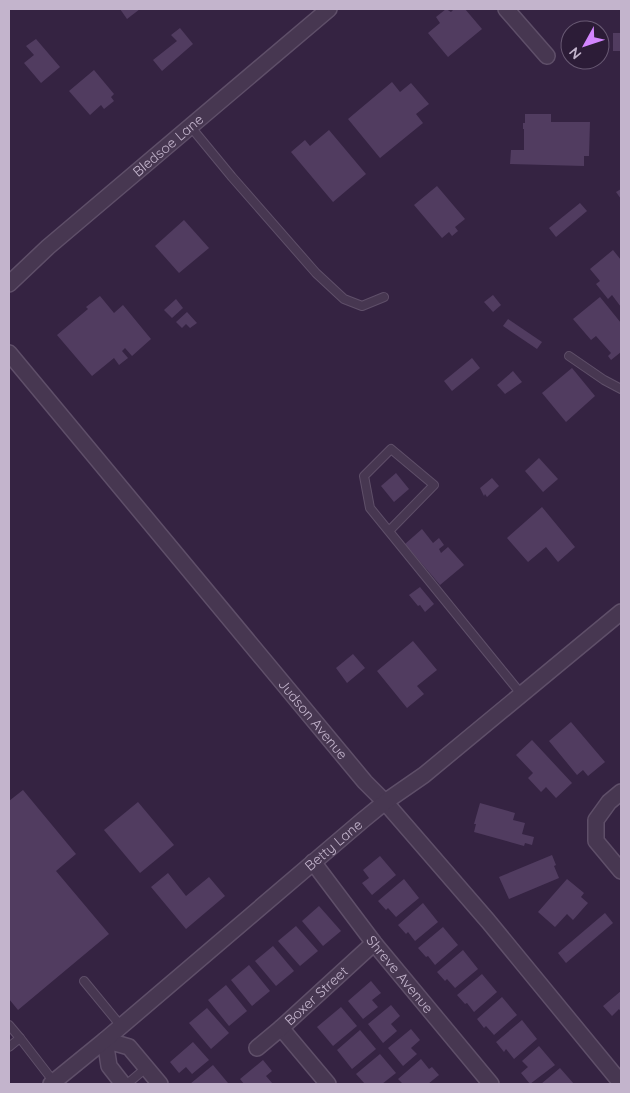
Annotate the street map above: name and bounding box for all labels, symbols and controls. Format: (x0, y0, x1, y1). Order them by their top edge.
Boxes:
north arrow (560, 20, 610, 70)
text: N (565, 44, 585, 63)
street label: Bledsoe Lane (129, 110, 207, 180)
street label: Judson Avenue (274, 675, 352, 763)
street label: Betty Lane (301, 815, 366, 875)
street label: Shreve Avenue (362, 932, 437, 1017)
street label: Boxer Street (281, 962, 352, 1029)

